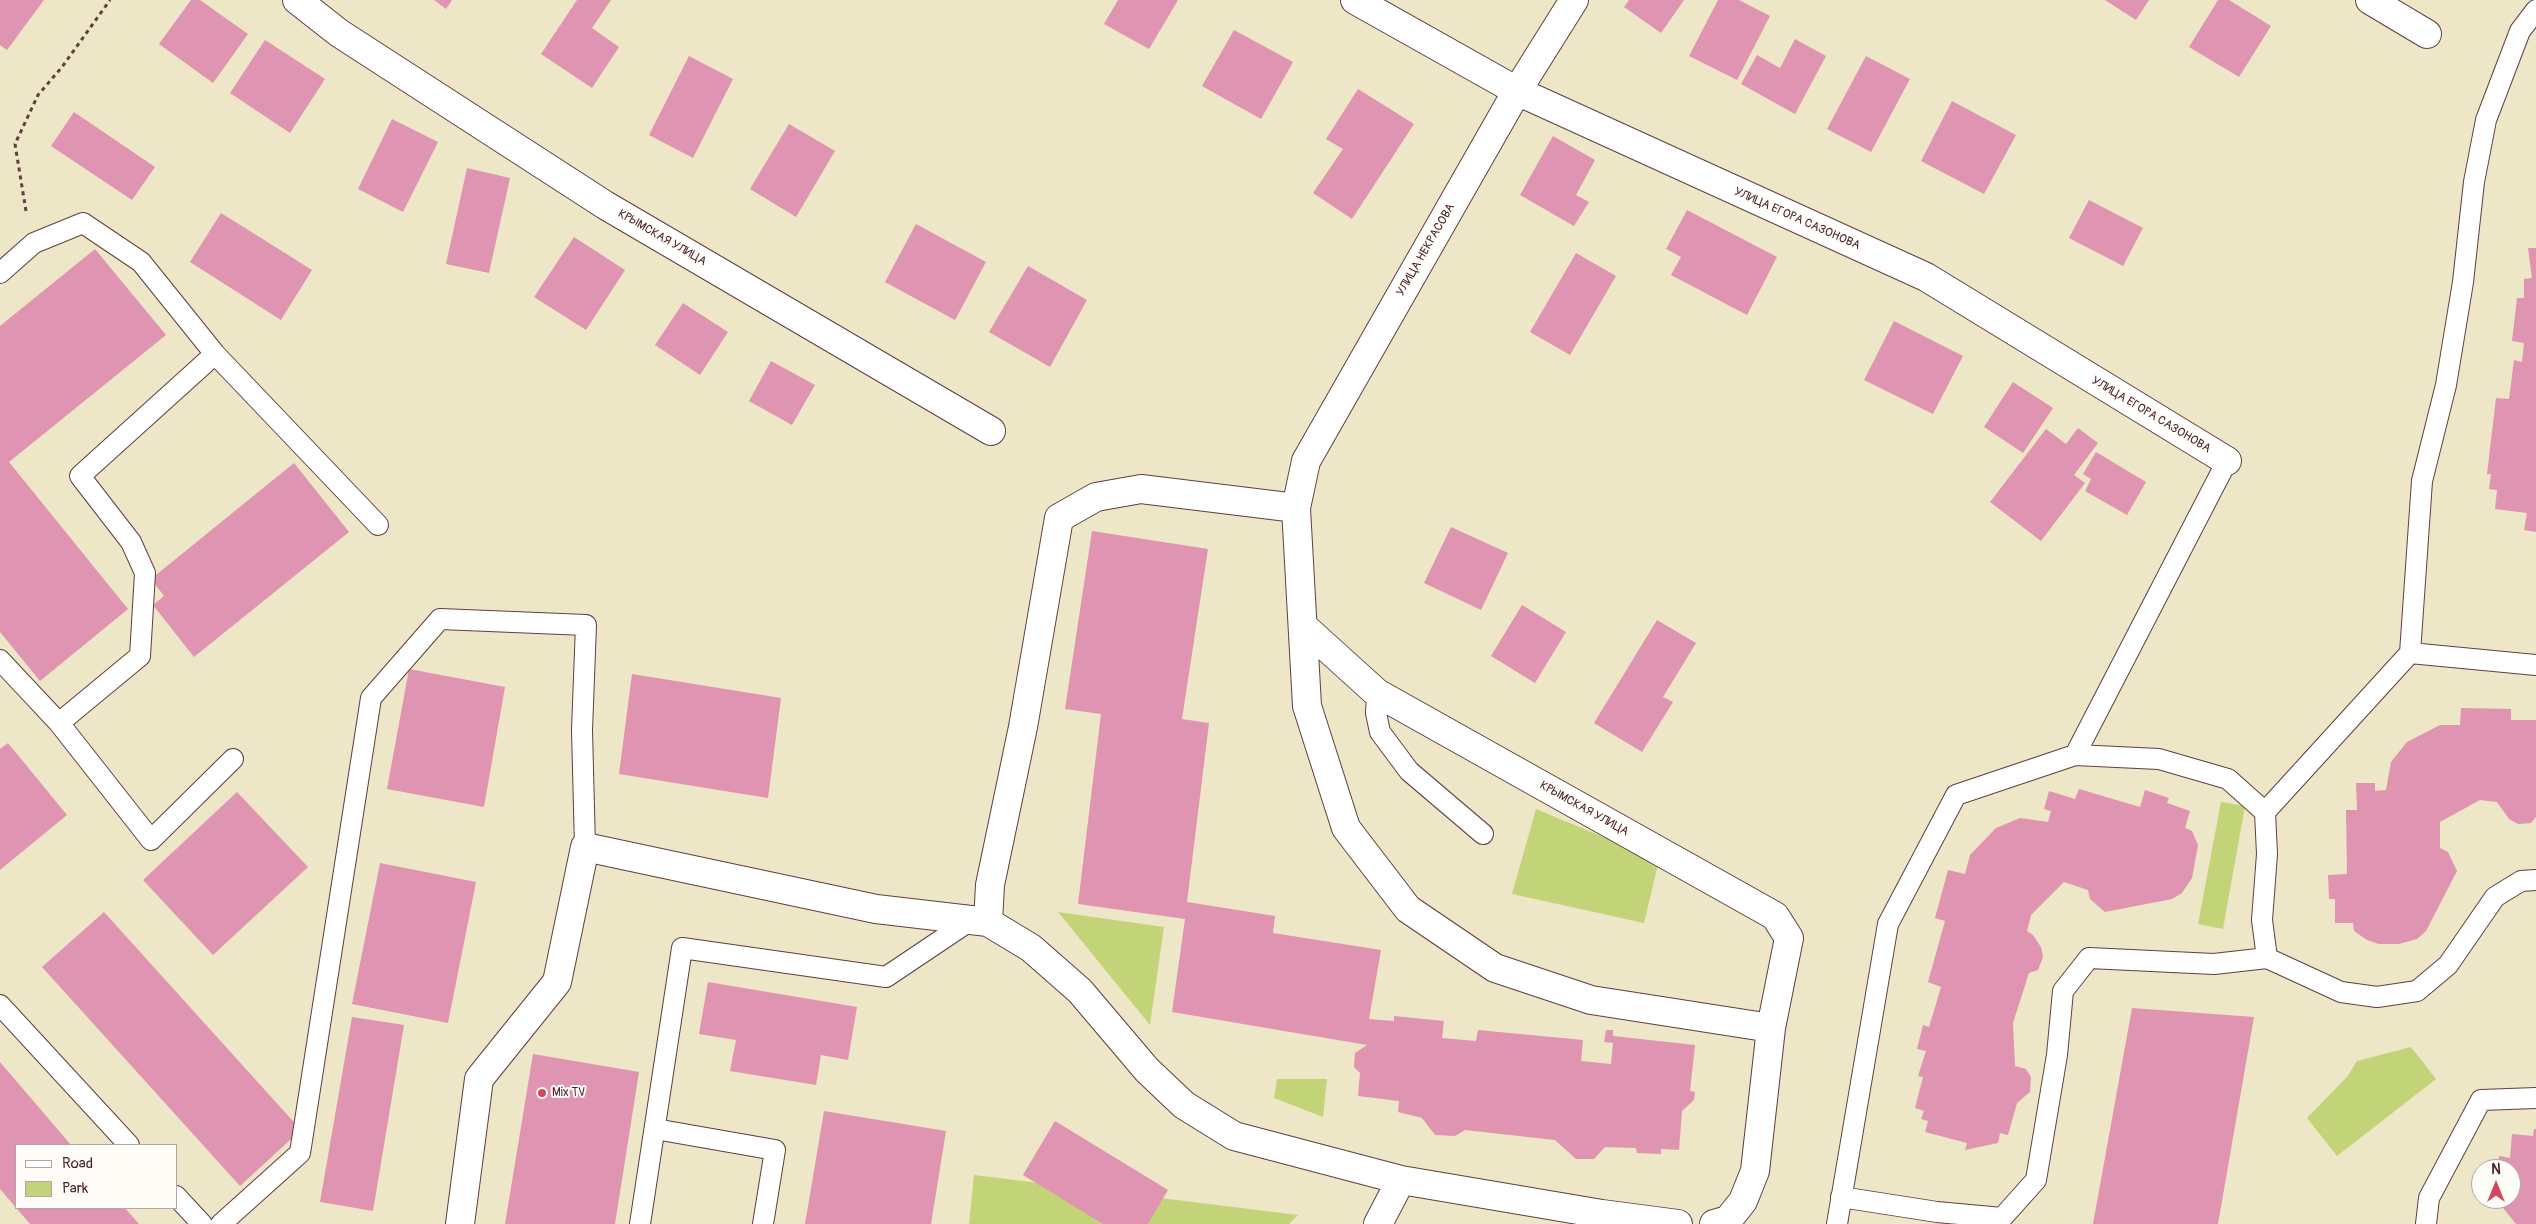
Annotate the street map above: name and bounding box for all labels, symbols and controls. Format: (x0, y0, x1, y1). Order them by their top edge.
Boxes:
street label: УЛИЦА ЕГОРА САЗОНОВА (1732, 185, 1862, 253)
street label: УЛИЦА НЕКРАСОВА (1394, 201, 1458, 299)
street label: КРЫМСКАЯ УЛИЦА (615, 207, 709, 269)
street label: УЛИЦА ЕГОРА САЗОНОВА (2089, 374, 2213, 456)
street label: КРЫМСКАЯ УЛИЦА (1537, 779, 1631, 839)
place label: Mix TV (552, 1086, 585, 1100)
marker: Mix TV (536, 1087, 548, 1099)
legend (15, 1144, 178, 1209)
text: Road (62, 1154, 93, 1173)
north arrow (2471, 1159, 2521, 1209)
text: N (2491, 1161, 2501, 1178)
text: Park (62, 1179, 88, 1198)

